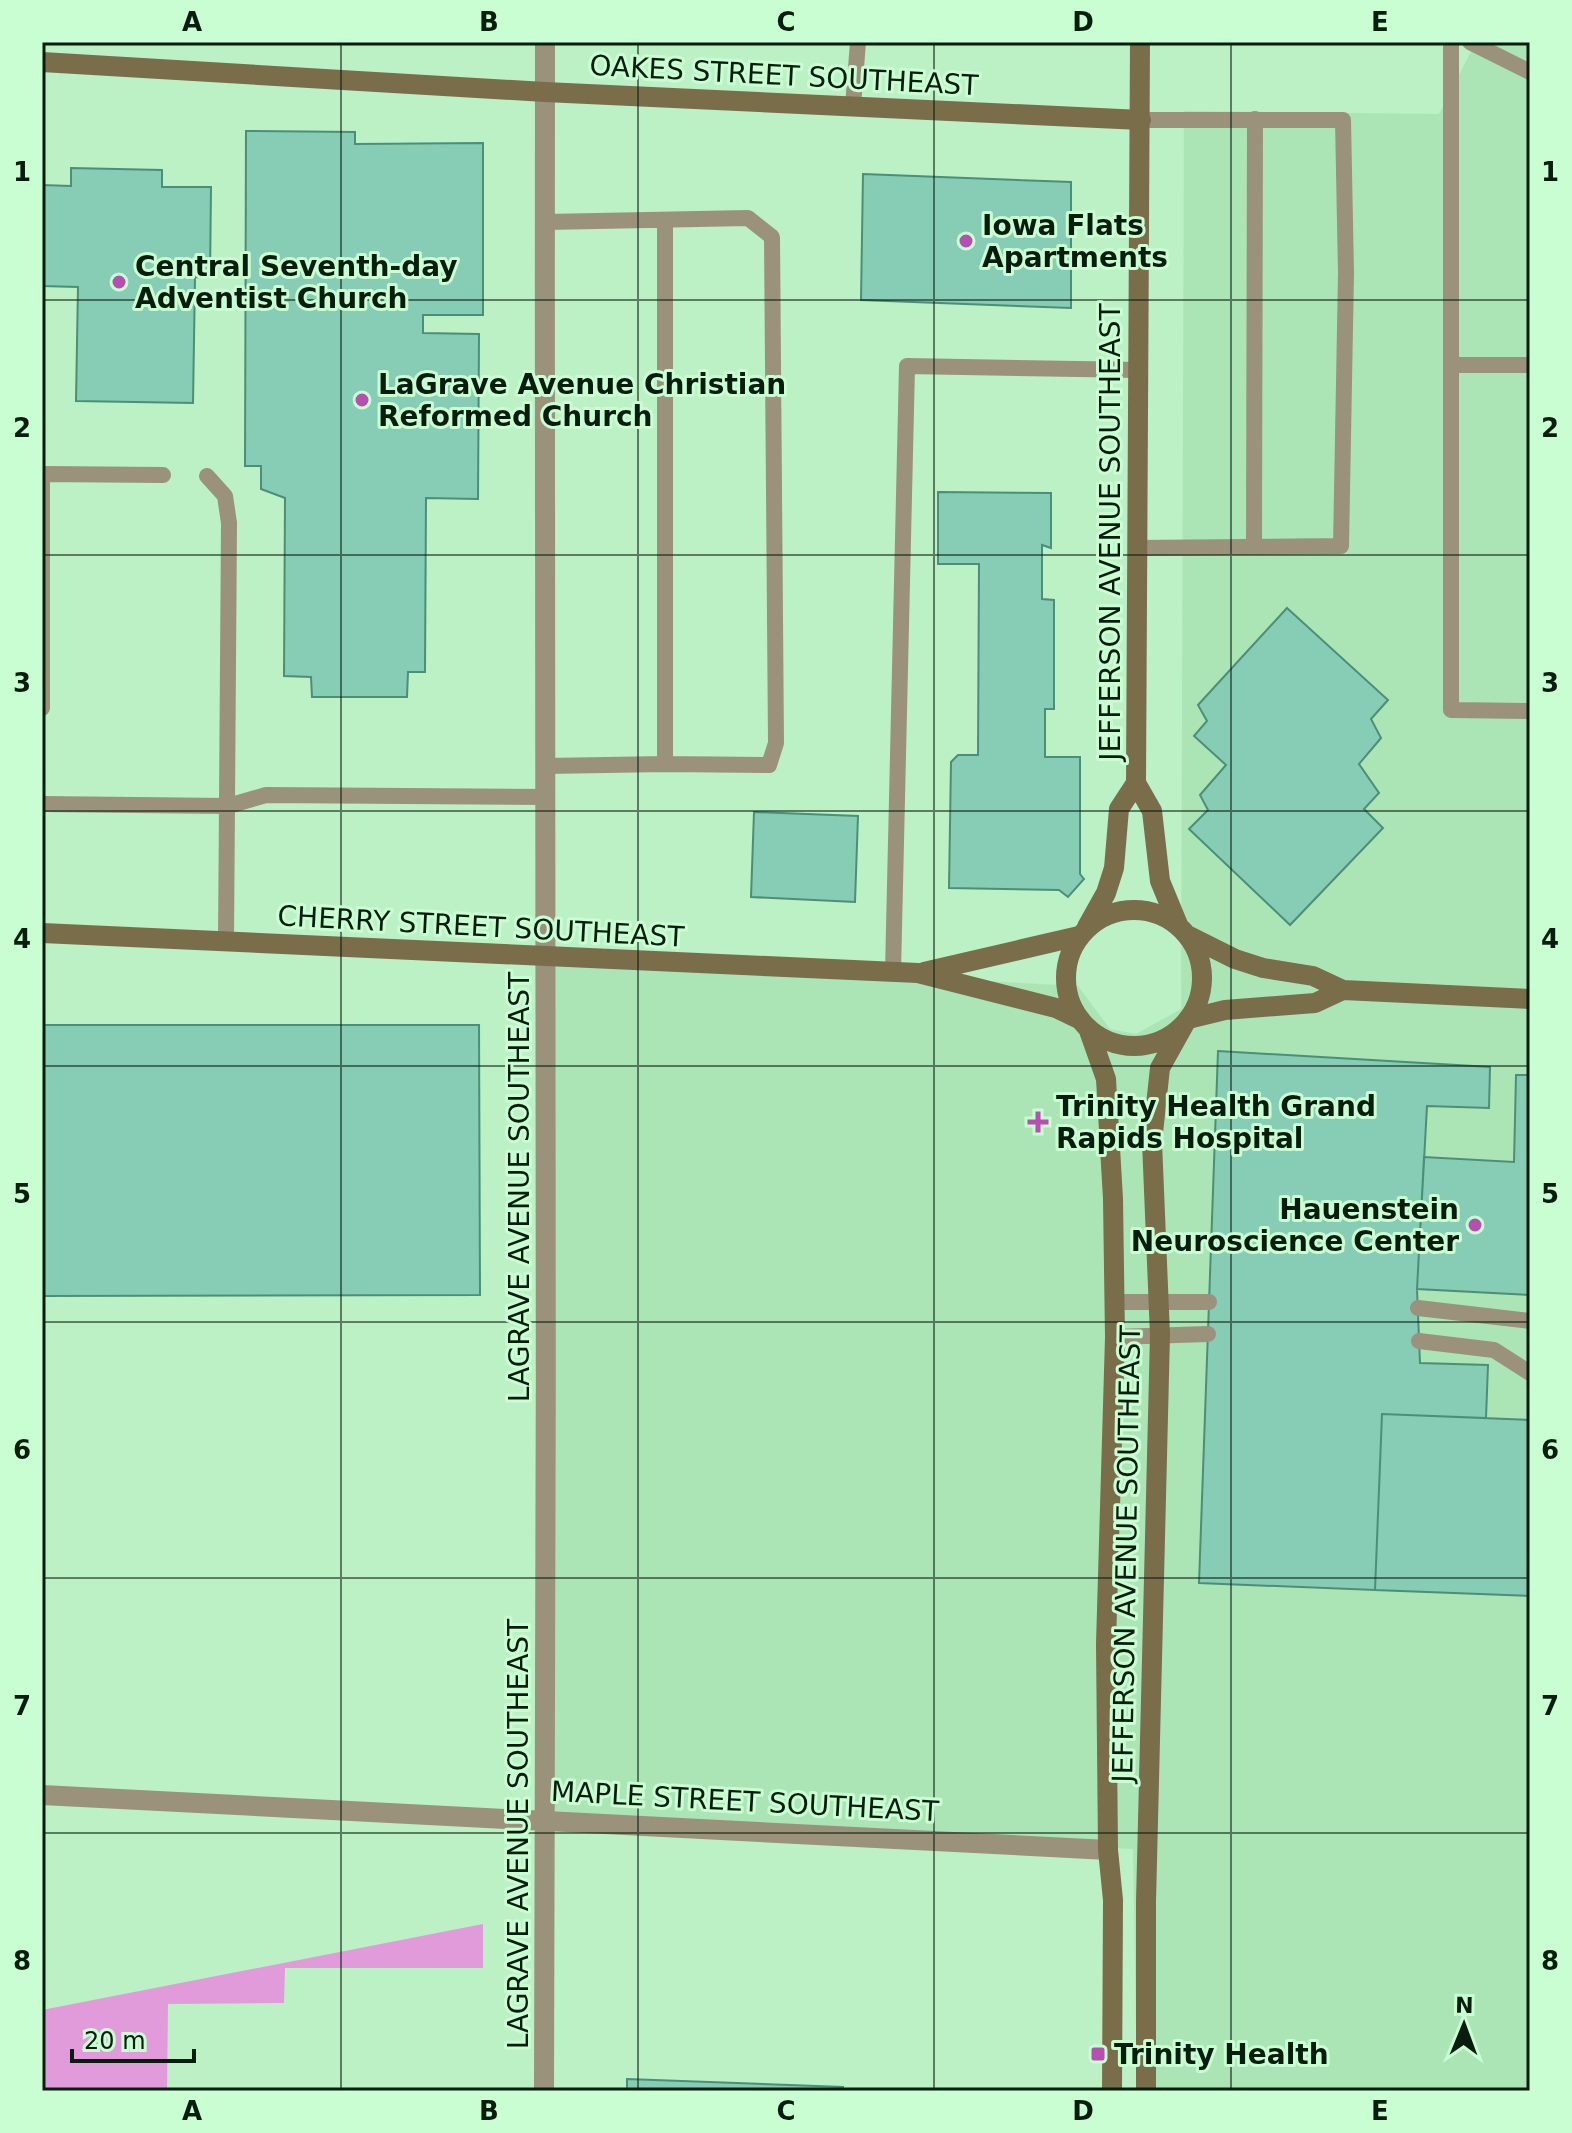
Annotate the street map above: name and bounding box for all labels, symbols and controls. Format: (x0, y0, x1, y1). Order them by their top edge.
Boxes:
text: A (182, 7, 202, 37)
text: B (479, 7, 499, 37)
text: C (776, 7, 796, 37)
text: D (1072, 7, 1094, 37)
text: E (1371, 7, 1389, 37)
street label: OAKES STREET SOUTHEAST (589, 49, 980, 102)
text: 1 (13, 157, 31, 187)
text: 1 (1541, 157, 1559, 187)
place label: Iowa Flats Apartments (982, 209, 1168, 274)
marker: Iowa Flats Apartments (957, 232, 975, 250)
place label: Central Seventh-day Adventist Church (135, 250, 458, 315)
marker: Central Seventh-day Adventist Church (110, 273, 128, 291)
street label: JEFFERSON AVENUE SOUTHEAST (1094, 302, 1127, 763)
place label: LaGrave Avenue Christian Reformed Church (378, 368, 786, 433)
marker: LaGrave Avenue Christian Reformed Church (353, 391, 371, 409)
text: 2 (13, 413, 31, 443)
text: 2 (1541, 413, 1559, 443)
text: 3 (13, 668, 31, 698)
text: 3 (1541, 668, 1559, 698)
street label: CHERRY STREET SOUTHEAST (277, 899, 686, 954)
text: 4 (13, 924, 31, 954)
text: 4 (1541, 924, 1559, 954)
street label: LAGRAVE AVENUE SOUTHEAST (503, 971, 536, 1402)
place label: Trinity Health Grand Rapids Hospital (1056, 1090, 1376, 1155)
marker: Trinity Health Grand Rapids Hospital (1027, 1111, 1049, 1133)
text: 5 (13, 1179, 31, 1209)
text: 5 (1541, 1179, 1559, 1209)
place label: Hauenstein Neuroscience Center (1131, 1193, 1459, 1258)
marker: Hauenstein Neuroscience Center (1466, 1216, 1484, 1234)
street label: JEFFERSON AVENUE SOUTHEAST (1106, 1324, 1147, 1785)
text: 6 (13, 1435, 31, 1465)
text: 6 (1541, 1435, 1559, 1465)
street label: LAGRAVE AVENUE SOUTHEAST (502, 1618, 535, 2049)
text: 7 (13, 1691, 31, 1721)
text: 7 (1541, 1691, 1559, 1721)
street label: MAPLE STREET SOUTHEAST (550, 1775, 941, 1828)
text: 8 (13, 1946, 31, 1976)
text: 8 (1541, 1946, 1559, 1976)
north arrow (1424, 1985, 1504, 2065)
text: N (1455, 1993, 1474, 2018)
scale bar (72, 2013, 194, 2063)
text: 20 m (84, 2027, 146, 2055)
place label: Trinity Health (1114, 2038, 1329, 2071)
marker: Trinity Health (1089, 2045, 1107, 2063)
text: A (182, 2096, 202, 2126)
text: B (479, 2096, 499, 2126)
text: C (776, 2096, 796, 2126)
text: D (1072, 2096, 1094, 2126)
text: E (1371, 2096, 1389, 2126)

